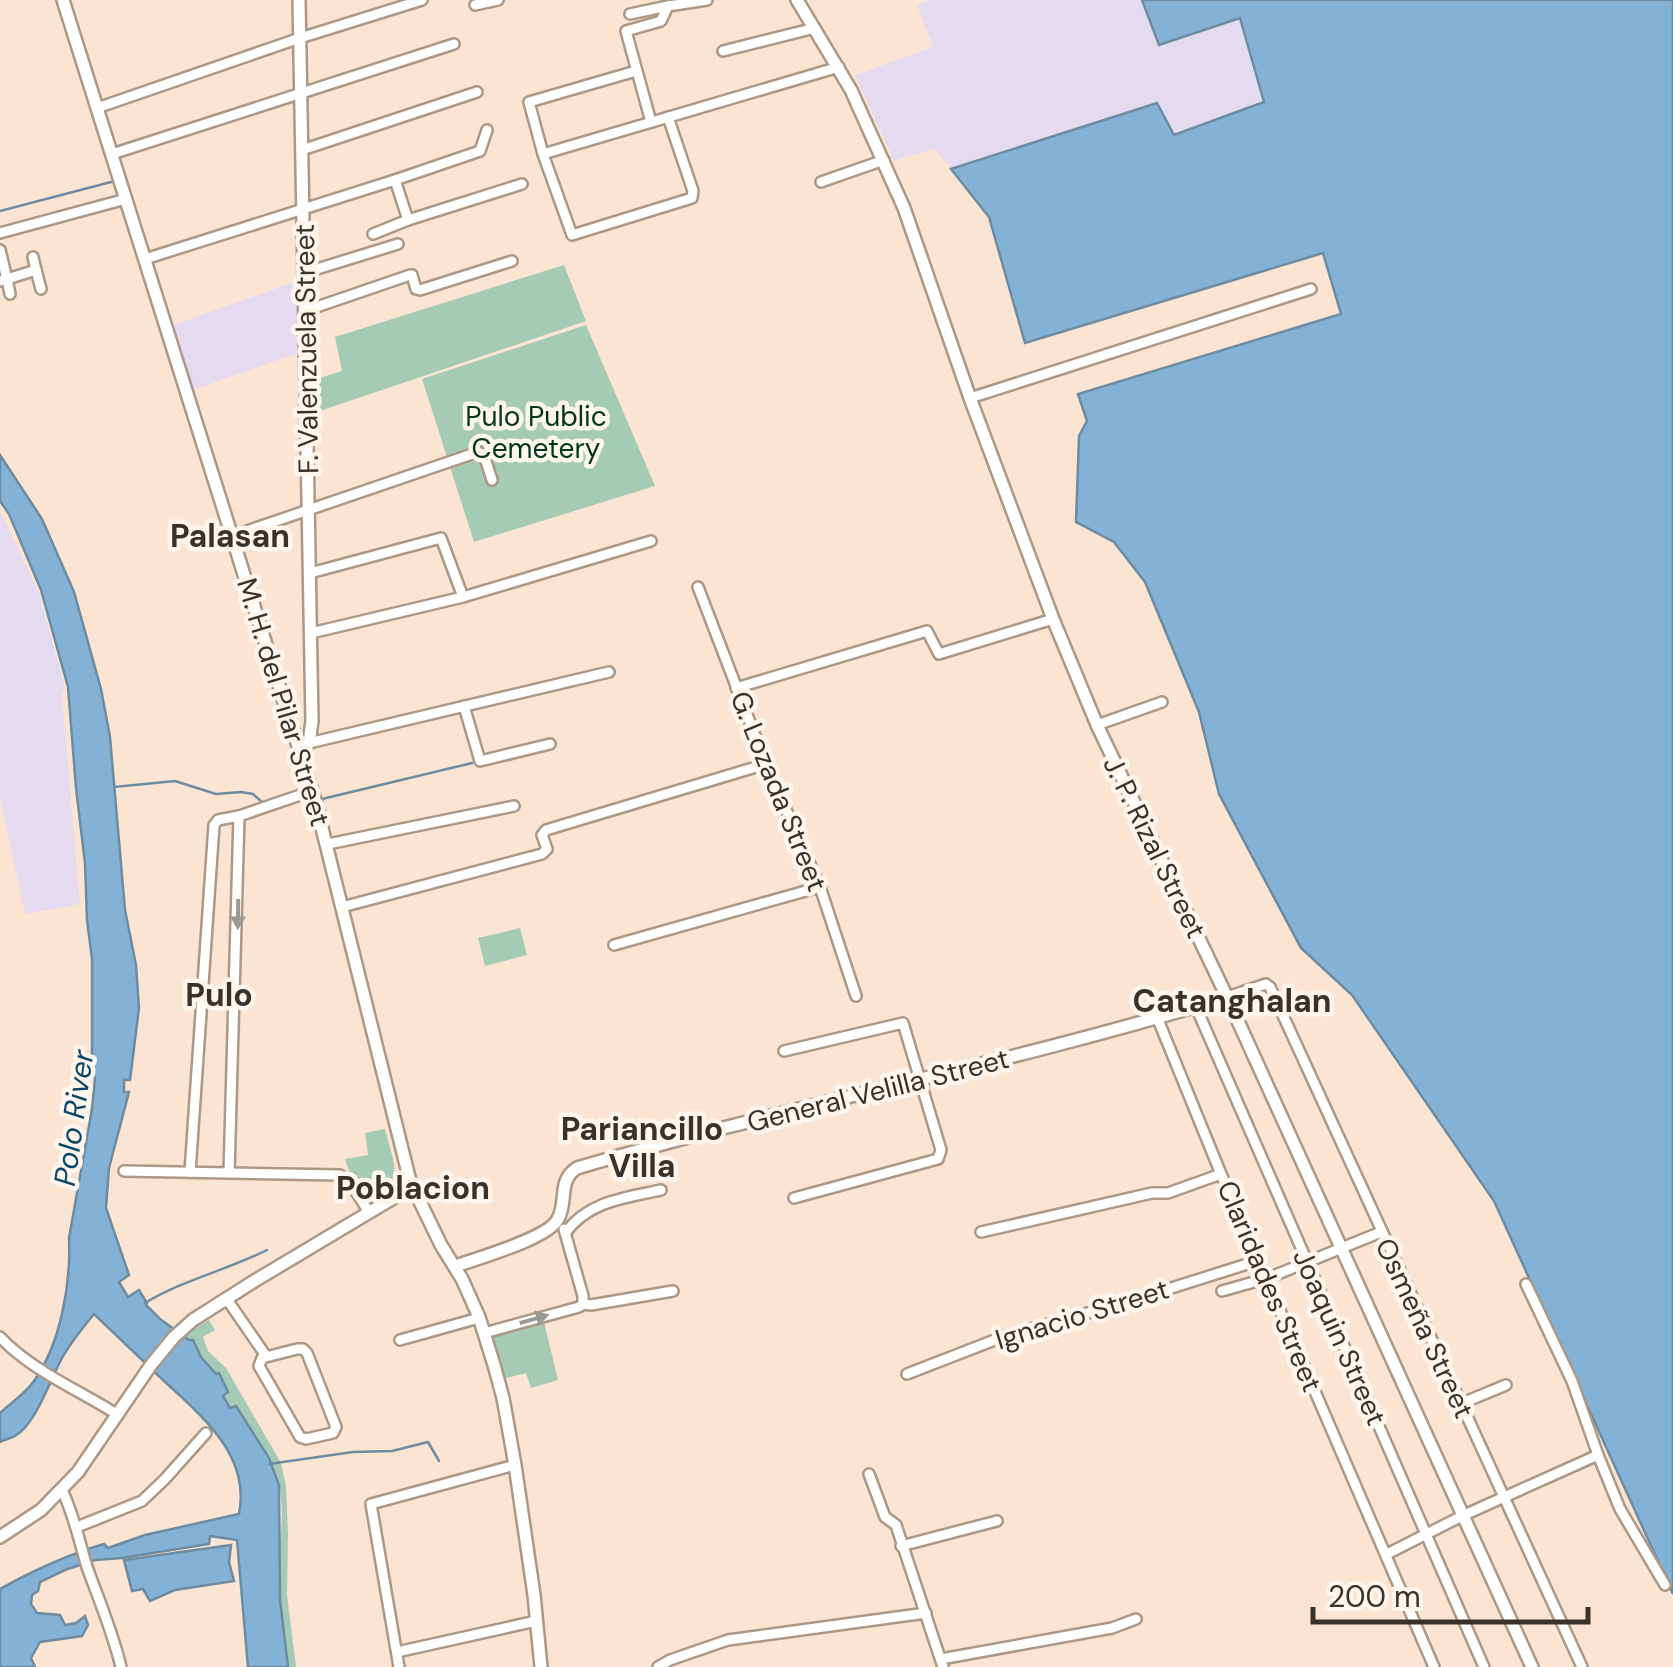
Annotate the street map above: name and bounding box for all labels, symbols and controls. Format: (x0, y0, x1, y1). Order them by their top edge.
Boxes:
street label: F. Valenzuela Street (286, 224, 327, 474)
park label: Pulo Public Cemetery (465, 398, 607, 467)
district label: Palasan (170, 515, 290, 557)
street label: M. H. del Pilar Street (228, 574, 339, 831)
street label: G. Lozada Street (722, 686, 836, 897)
street label: J. P. Rizal Street (1094, 750, 1215, 944)
one-way arrow (230, 898, 246, 930)
district label: Pulo (185, 974, 253, 1016)
district label: Catanghalan (1132, 980, 1332, 1022)
street label: General Velilla Street (743, 1040, 1013, 1141)
water label: Polo River (45, 1047, 102, 1188)
district label: Pariancillo Villa (561, 1108, 723, 1187)
district label: Poblacion (336, 1167, 490, 1209)
street label: Claridades Street (1208, 1175, 1331, 1397)
street label: Osmeña Street (1367, 1232, 1482, 1424)
street label: Joaquin Street (1284, 1243, 1395, 1431)
street label: Ignacio Street (991, 1271, 1173, 1358)
one-way arrow (519, 1311, 550, 1326)
scale bar (1313, 1562, 1588, 1624)
text: 200 m (1328, 1577, 1421, 1616)

